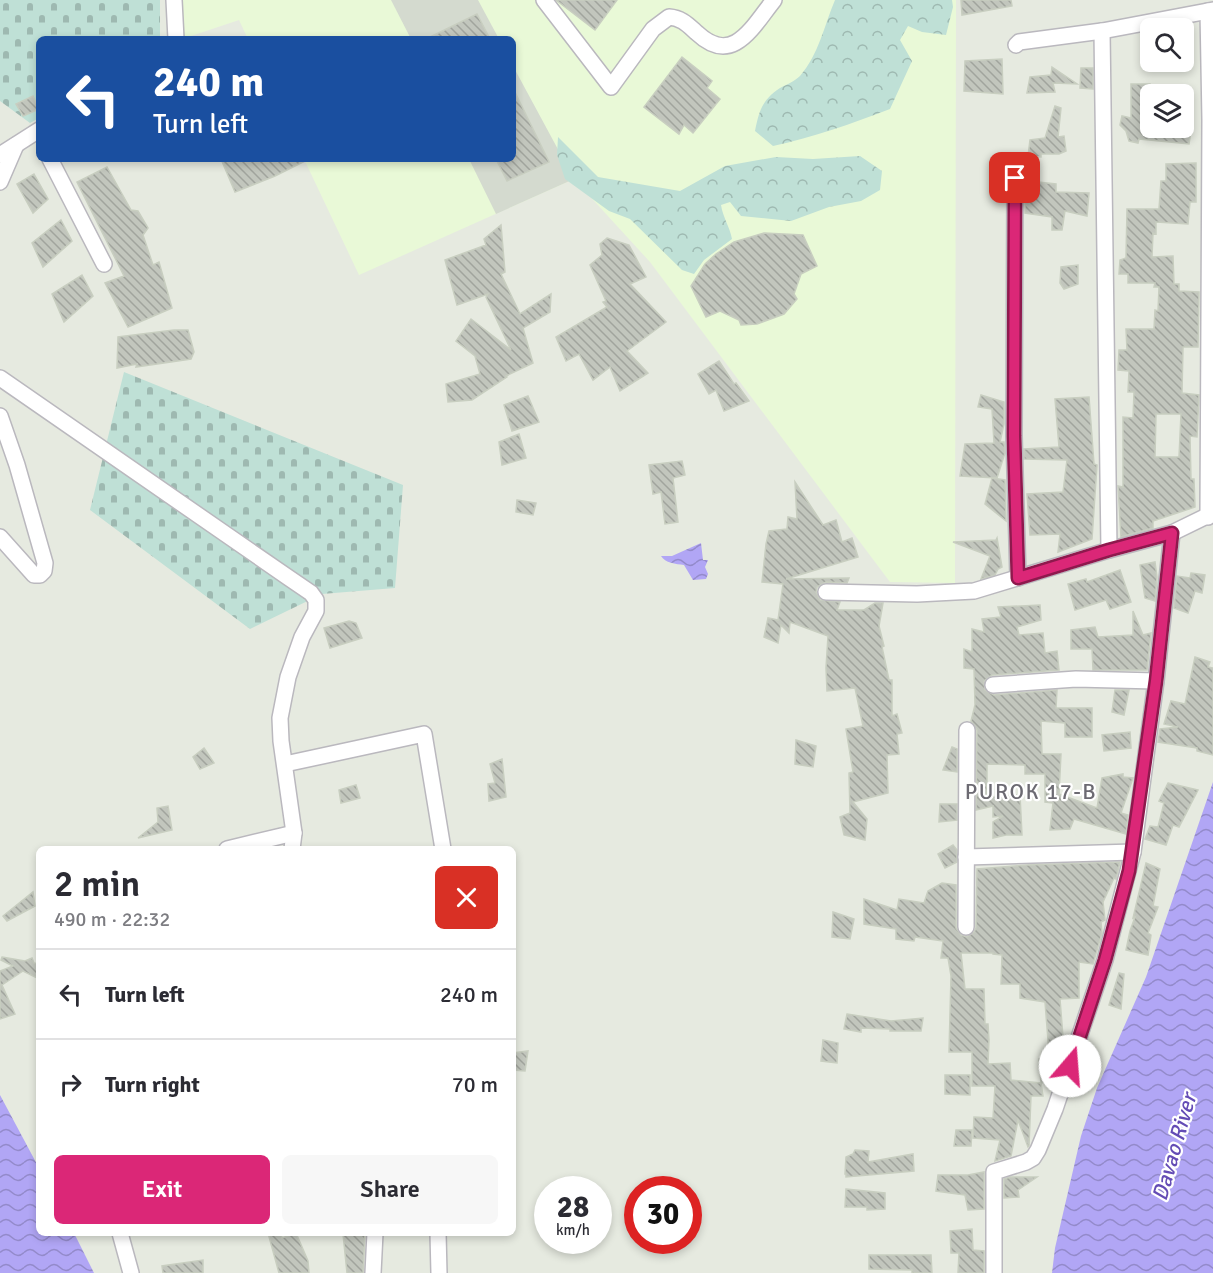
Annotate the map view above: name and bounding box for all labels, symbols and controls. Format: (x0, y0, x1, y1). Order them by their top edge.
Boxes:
map controls (1140, 18, 1194, 138)
button: search (1140, 18, 1194, 72)
text: 240 m (153, 57, 264, 108)
icon: left (54, 60, 132, 138)
button: layers (1140, 84, 1194, 138)
text: Turn left (153, 108, 248, 141)
pin (989, 152, 1040, 203)
icon: arrive (998, 161, 1031, 194)
district label: PUROK 17-B (965, 778, 1097, 805)
text: 2 min (54, 862, 140, 907)
button: close (435, 866, 498, 929)
text: 490 m · 22:32 (54, 907, 170, 932)
icon: left (54, 978, 87, 1011)
text: Turn left (105, 981, 185, 1008)
text: 240 m (440, 981, 498, 1008)
position arrow (1038, 1034, 1102, 1098)
icon: right (54, 1068, 87, 1101)
text: Turn right (105, 1071, 200, 1098)
text: 70 m (452, 1071, 498, 1098)
water label: Davao River (1146, 1088, 1203, 1204)
button: Exit (54, 1155, 270, 1224)
button: Share (282, 1155, 498, 1224)
speed limit sign: 30 (624, 1176, 702, 1254)
text: 28 (557, 1189, 589, 1226)
text: km/h (556, 1221, 590, 1239)

